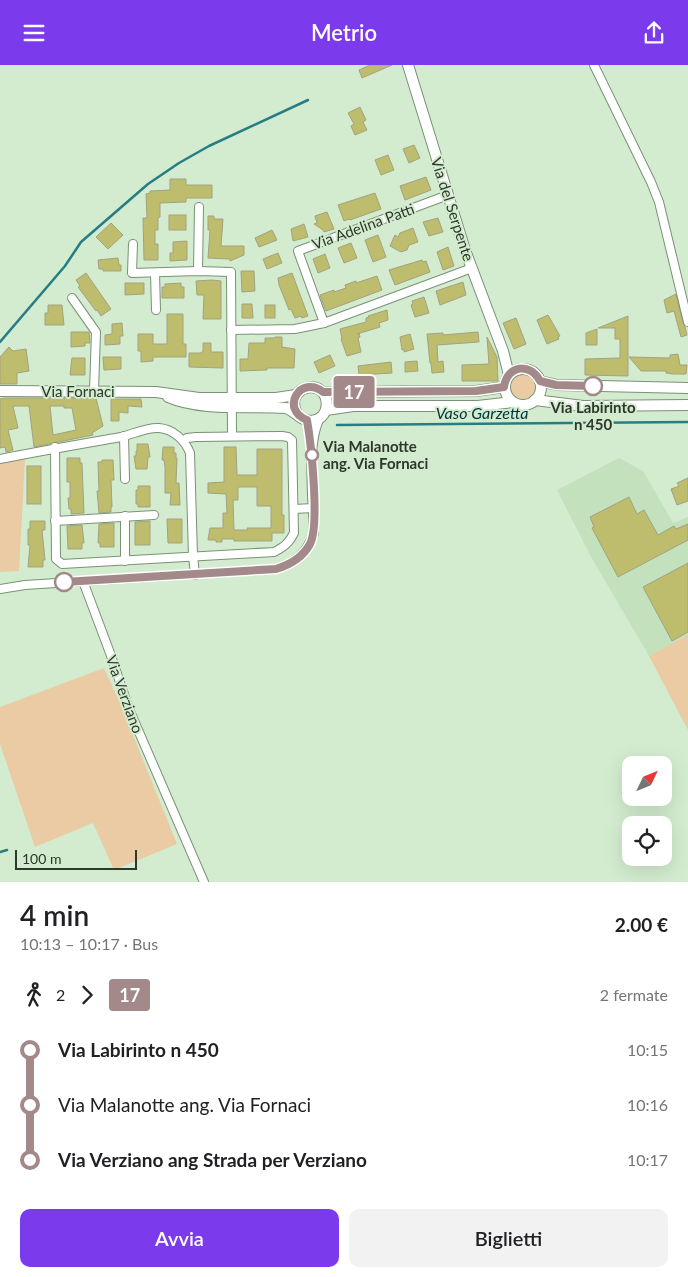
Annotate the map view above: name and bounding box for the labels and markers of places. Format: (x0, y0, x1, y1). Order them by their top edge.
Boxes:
marker: Via Labirinto n 450 (583, 376, 603, 396)
place label: Via Labirinto n 450 (549, 398, 636, 433)
place label: Via Malanotte ang. Via Fornaci (322, 437, 428, 472)
marker: Via Malanotte ang. Via Fornaci (305, 448, 319, 462)
unlabelled marker (54, 572, 74, 592)

